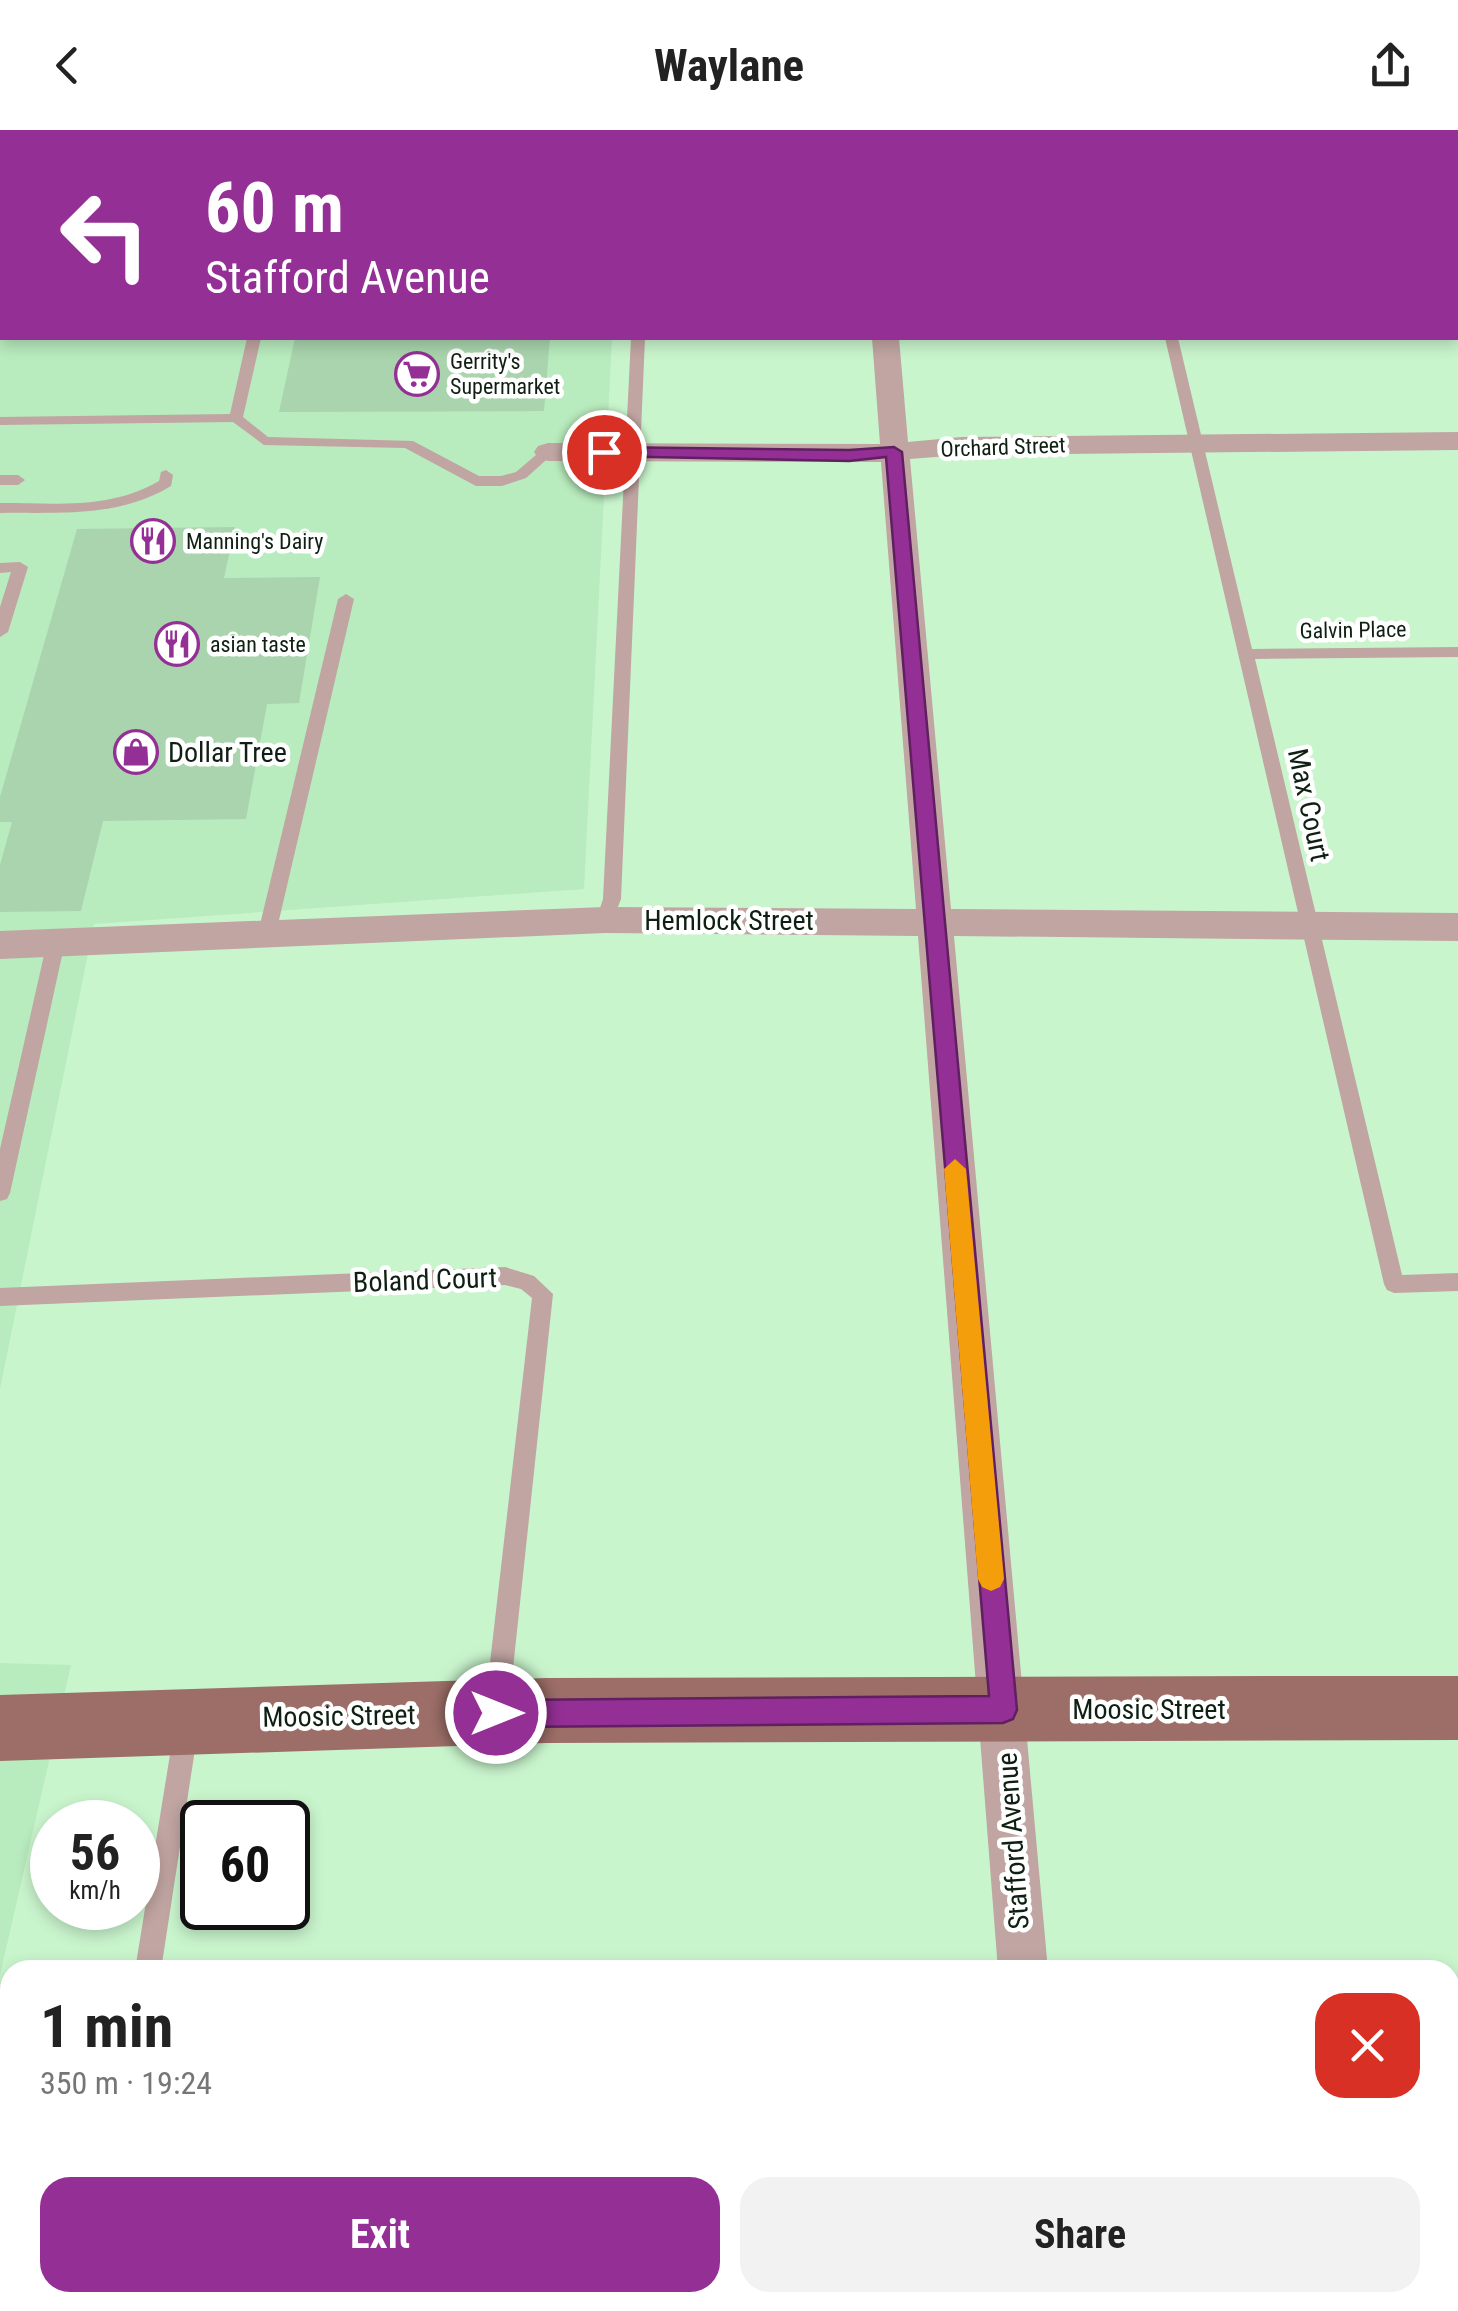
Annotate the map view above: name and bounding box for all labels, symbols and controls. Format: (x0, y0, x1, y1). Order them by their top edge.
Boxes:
icon: back (40, 38, 95, 93)
icon: share (1363, 38, 1418, 93)
text: Waylane (654, 39, 804, 92)
text: 60 m (205, 167, 344, 249)
icon: left (40, 170, 170, 300)
text: Stafford Avenue (205, 251, 490, 304)
place label: Gerrity's Supermarket (450, 349, 560, 399)
supermarket icon: Gerrity's Supermarket (394, 351, 440, 397)
pin (562, 410, 647, 495)
icon: arrive (577, 425, 632, 480)
street label: Orchard Street (940, 432, 1066, 462)
restaurant icon: Manning's Dairy (130, 518, 176, 564)
place label: Manning's Dairy (186, 529, 323, 554)
street label: Galvin Place (1299, 617, 1407, 643)
restaurant icon: asian taste (154, 621, 200, 667)
place label: asian taste (210, 632, 306, 657)
shop icon: Dollar Tree (113, 729, 159, 775)
place label: Dollar Tree (168, 736, 287, 769)
street label: Max Court (1281, 746, 1337, 864)
street label: Hemlock Street (644, 904, 814, 937)
street label: Boland Court (352, 1261, 498, 1299)
position arrow (444, 1661, 548, 1765)
street label: Moosic Street (1072, 1693, 1226, 1726)
street label: Moosic Street (262, 1698, 416, 1734)
street label: Stafford Avenue (990, 1751, 1036, 1931)
speed limit sign: 60 (180, 1800, 310, 1930)
text: 56 (70, 1824, 120, 1882)
text: km/h (69, 1876, 121, 1905)
text: 1 min (40, 1991, 173, 2062)
button: close (1315, 1993, 1420, 2098)
text: 350 m · 19:24 (40, 2064, 212, 2102)
button: Exit (40, 2177, 720, 2292)
button: Share (740, 2177, 1420, 2292)

